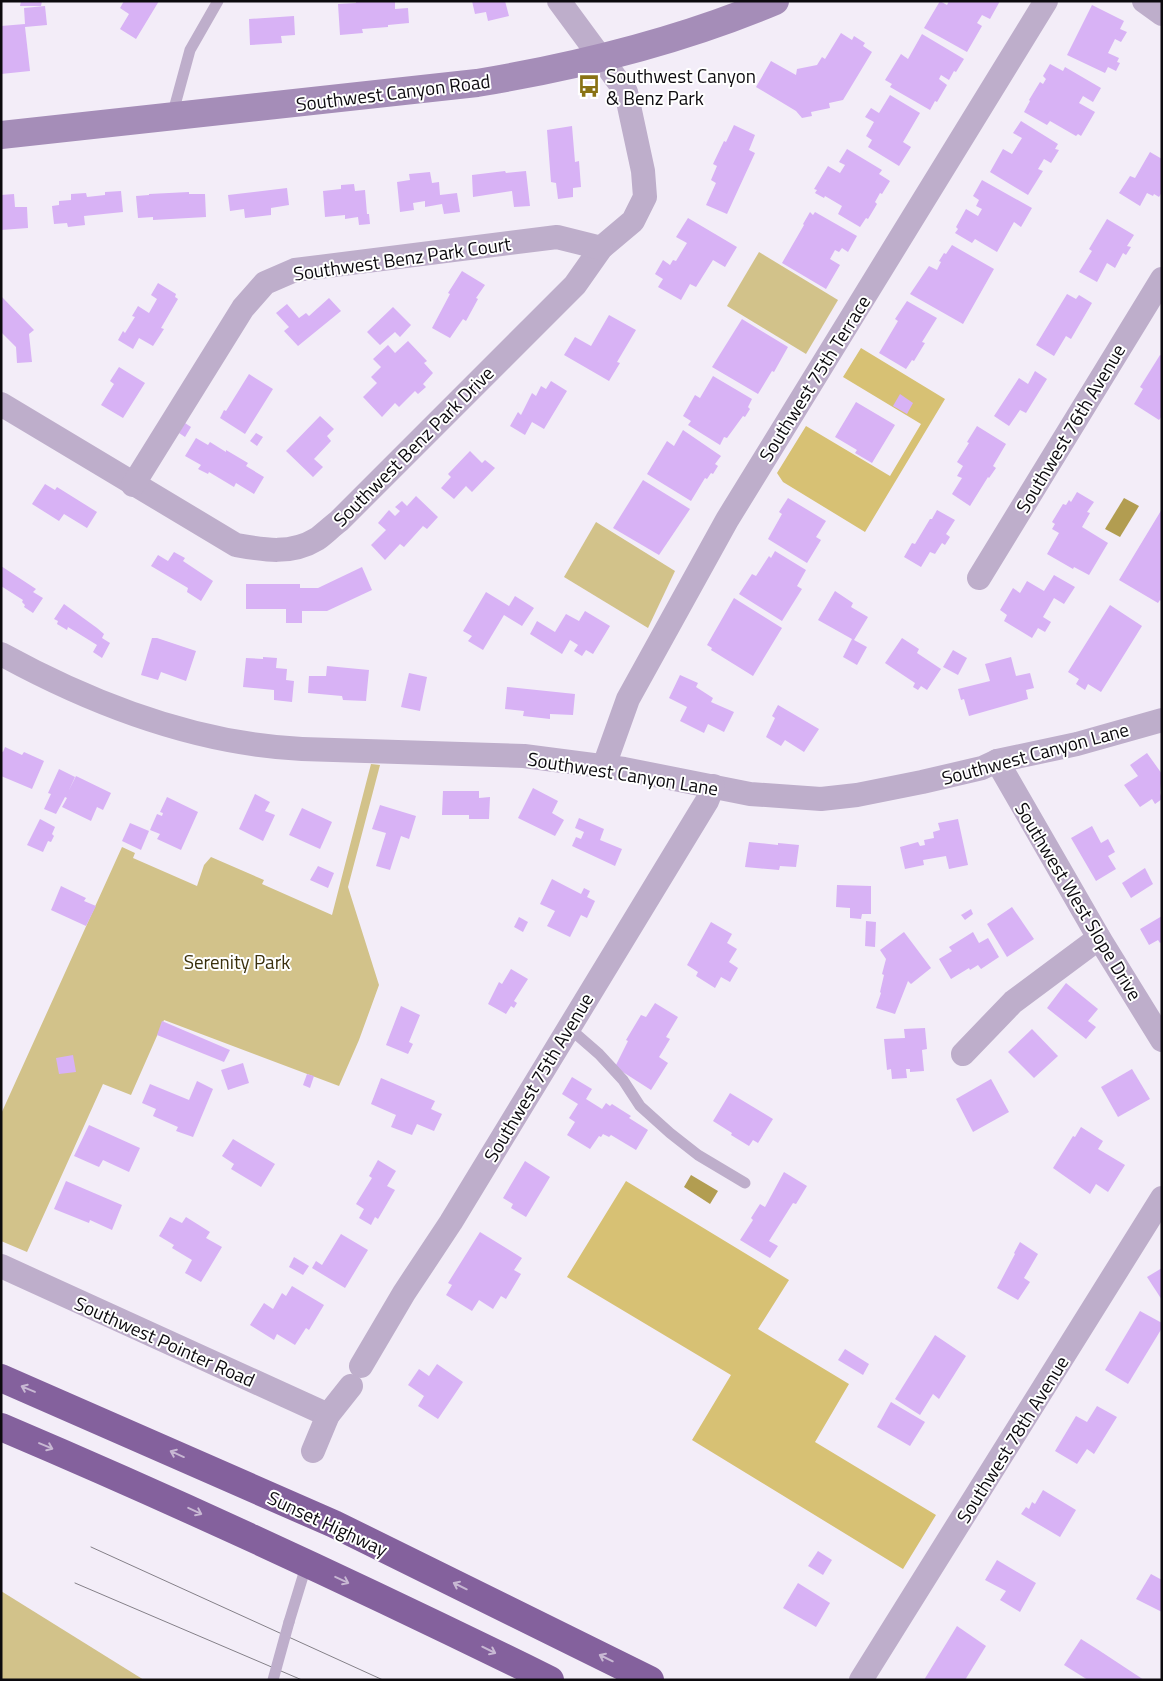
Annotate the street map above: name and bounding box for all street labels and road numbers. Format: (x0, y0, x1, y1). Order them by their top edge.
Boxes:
street label: Southwest Canyon Road (294, 66, 492, 118)
street label: Southwest Benz Park Court (291, 228, 513, 288)
street label: Southwest 75th Terrace (751, 289, 877, 467)
street label: Southwest 76th Avenue (1008, 338, 1132, 518)
street label: Southwest Benz Park Drive (326, 359, 500, 533)
street label: Southwest Canyon Lane (938, 714, 1132, 792)
street label: Southwest Canyon Lane (526, 744, 720, 802)
street label: Southwest West Slope Drive (1008, 796, 1150, 1006)
street label: Southwest 75th Avenue (476, 987, 600, 1167)
street label: Southwest Pointer Road (70, 1288, 260, 1394)
street label: Southwest 78th Avenue (949, 1350, 1075, 1528)
street label: Sunset Highway (263, 1482, 393, 1564)

